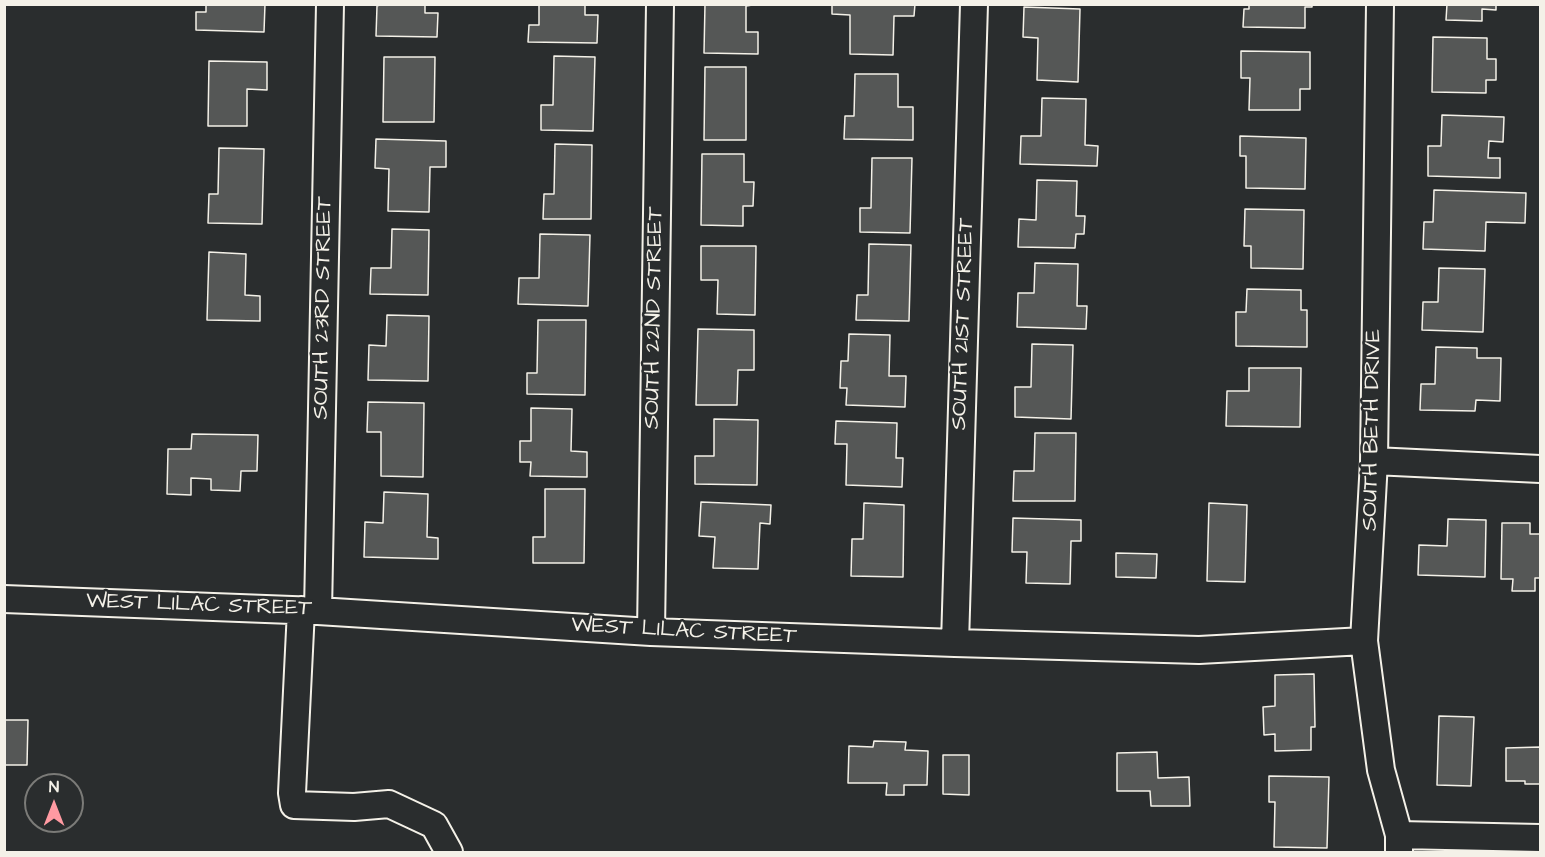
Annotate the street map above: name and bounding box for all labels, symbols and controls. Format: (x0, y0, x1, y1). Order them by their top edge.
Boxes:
street label: SOUTH 23RD STREET (309, 196, 339, 420)
street label: SOUTH 22ND STREET (640, 207, 670, 429)
street label: SOUTH 21ST STREET (947, 217, 981, 431)
street label: SOUTH BETH DRIVE (1358, 329, 1388, 531)
street label: WEST LILAC STREET (86, 589, 312, 623)
street label: WEST LILAC STREET (571, 613, 797, 651)
north arrow (24, 773, 84, 833)
text: N (49, 776, 59, 798)

